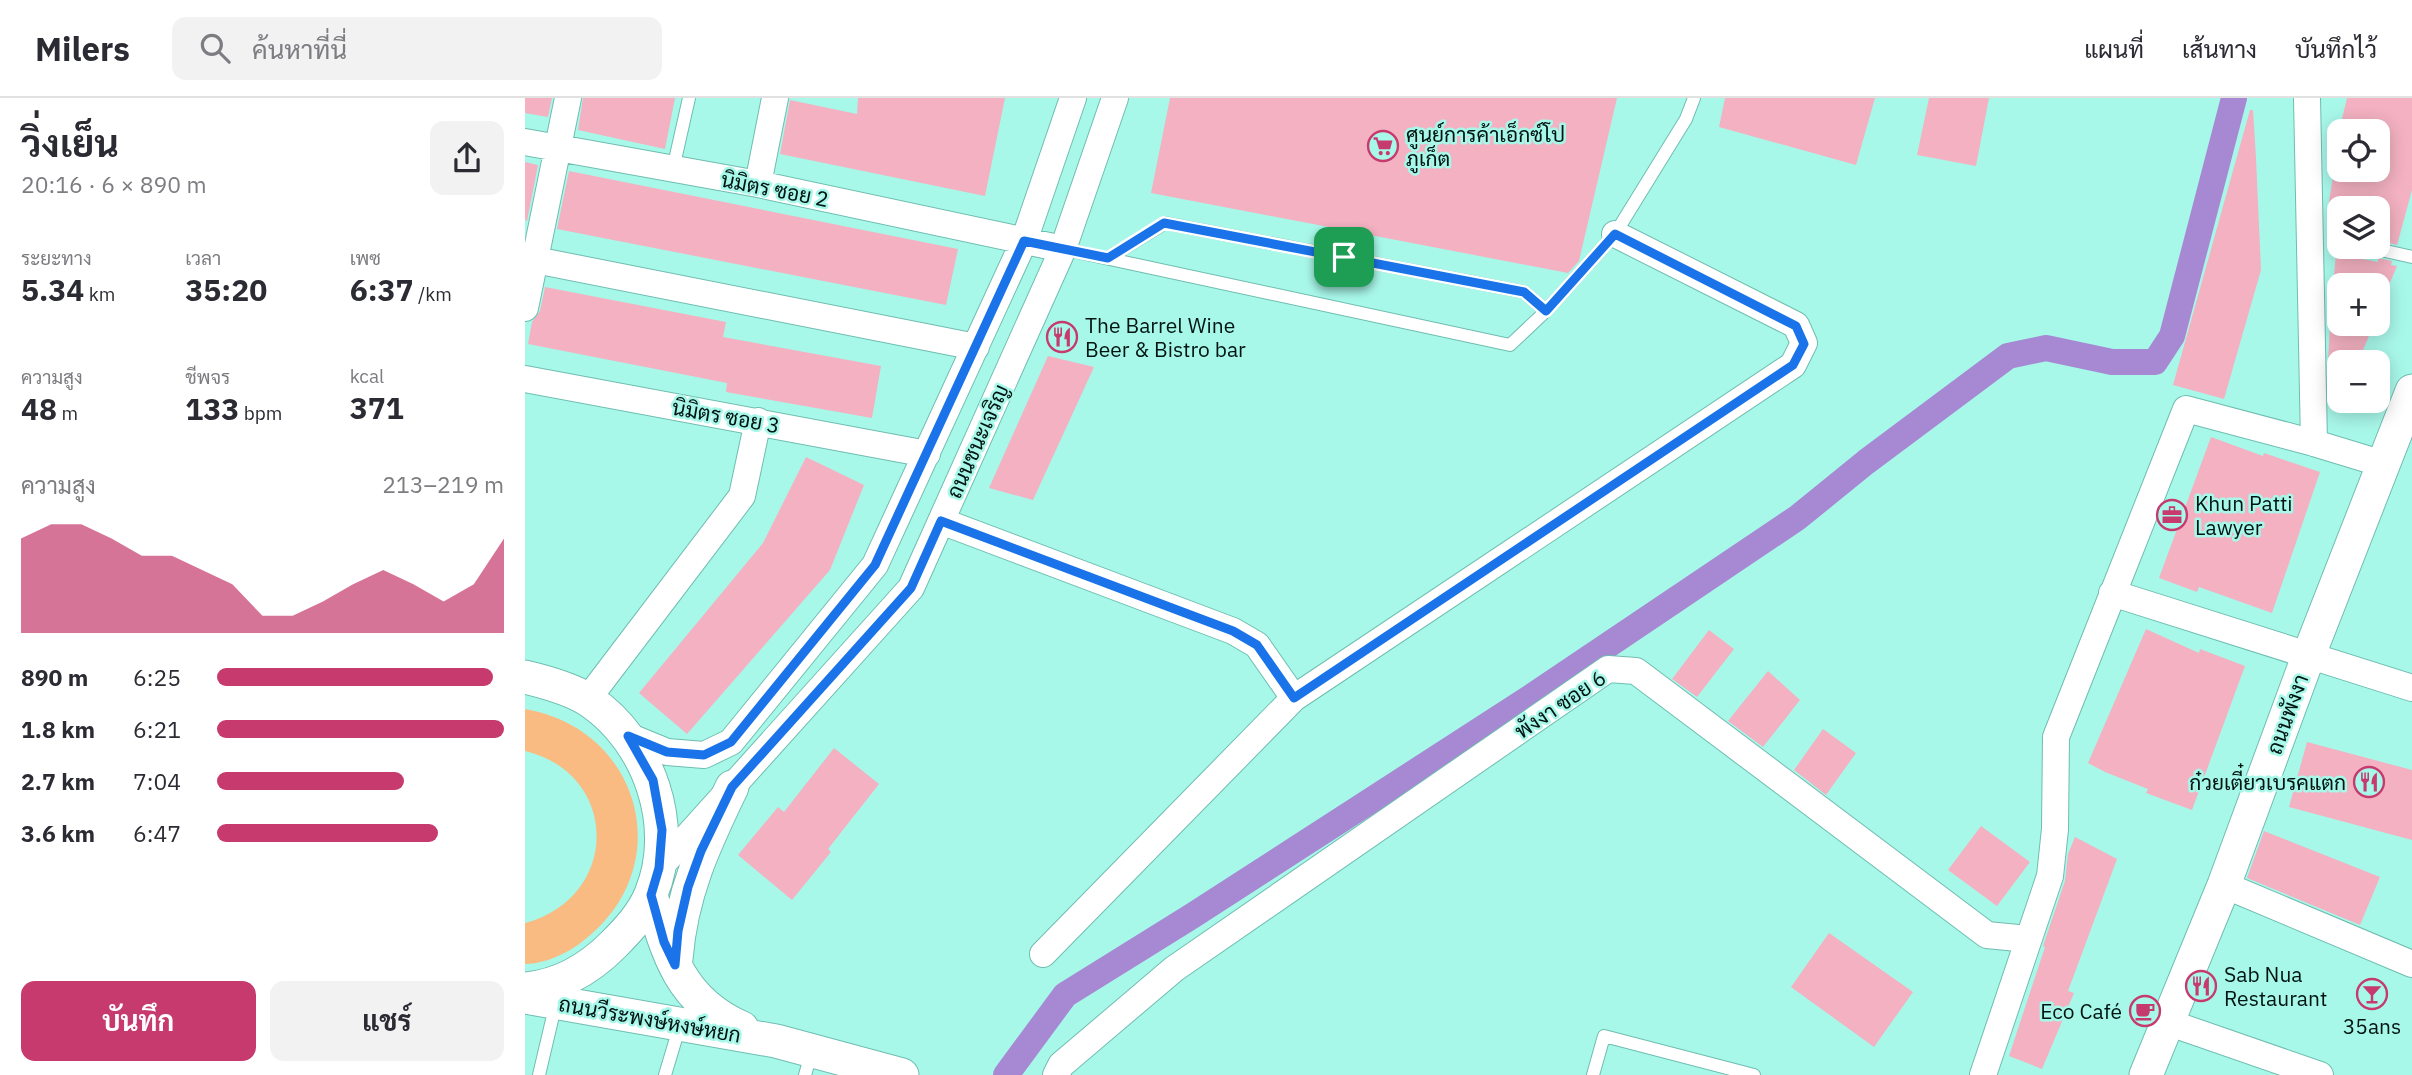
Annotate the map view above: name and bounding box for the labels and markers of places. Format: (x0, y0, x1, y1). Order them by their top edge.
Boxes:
place label: ศูนย์การค้าเอ็กซ์โป ภูเก็ต (1406, 120, 1565, 174)
supermarket icon: ศูนย์การค้าเอ็กซ์โป ภูเก็ต (1366, 129, 1400, 163)
pin (1314, 227, 1374, 287)
place label: The Barrel Wine Beer & Bistro bar (1085, 311, 1246, 363)
restaurant icon: The Barrel Wine Beer & Bistro bar (1045, 320, 1079, 354)
place label: Khun Patti Lawyer (2195, 489, 2293, 541)
office icon: Khun Patti Lawyer (2155, 498, 2189, 532)
place label: ก๋วยเตี๋ยวเบรคแตก (2189, 763, 2346, 796)
restaurant icon: ก๋วยเตี๋ยวเบรคแตก (2352, 765, 2386, 799)
place label: Sab Nua Restaurant (2224, 960, 2327, 1012)
restaurant icon: Sab Nua Restaurant (2184, 969, 2218, 1003)
bar icon: 35ans (2355, 977, 2389, 1011)
cafe icon: Eco Café (2128, 994, 2162, 1028)
place label: Eco Café (2040, 997, 2122, 1025)
place label: 35ans (2343, 1012, 2401, 1040)

